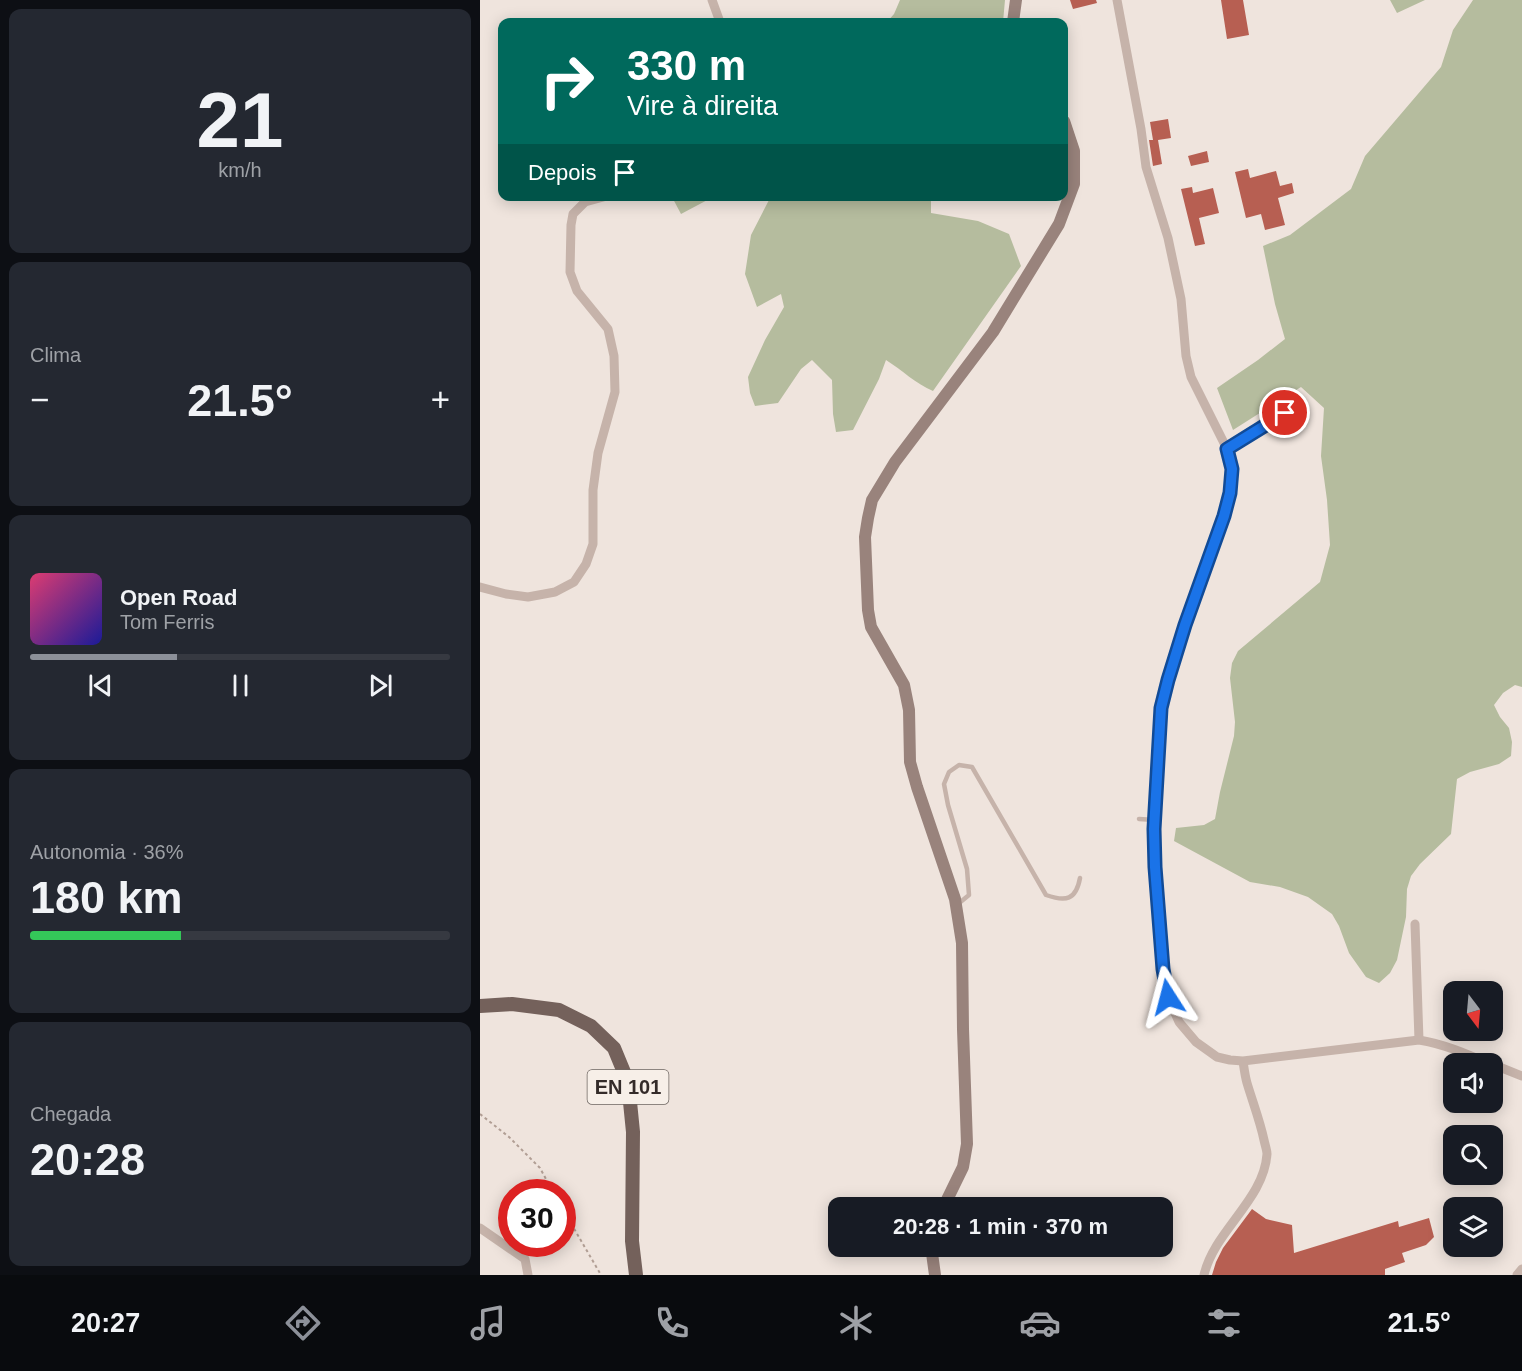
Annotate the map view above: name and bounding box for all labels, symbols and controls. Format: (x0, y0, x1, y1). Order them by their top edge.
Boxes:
icon: right (528, 42, 606, 120)
text: 330 m (627, 42, 746, 89)
text: 21 (197, 76, 283, 164)
text: Vire à direita (627, 91, 778, 121)
icon: arrive (608, 156, 641, 189)
text: km/h (218, 159, 262, 181)
text: Depois (528, 160, 596, 185)
text: Clima (30, 344, 81, 366)
text: 21.5° (187, 375, 293, 426)
text: − (30, 381, 49, 418)
text: + (431, 381, 450, 418)
pin (1259, 387, 1310, 438)
icon: arrive (1268, 396, 1301, 429)
text: Open Road (120, 585, 237, 610)
text: Tom Ferris (120, 611, 214, 633)
icon: previous (84, 669, 117, 702)
icon: pause (224, 669, 257, 702)
icon: next (364, 669, 397, 702)
text: Autonomia · 36% (30, 841, 183, 863)
text: 180 km (30, 872, 183, 923)
position arrow (1136, 965, 1200, 1029)
north arrow (1443, 981, 1503, 1041)
map controls (1443, 981, 1503, 1257)
button: sound (1443, 1053, 1503, 1113)
road number: EN 101 (588, 1070, 668, 1104)
text: Chegada (30, 1103, 111, 1125)
button: search (1443, 1125, 1503, 1185)
text: 20:28 (30, 1134, 145, 1185)
speed limit sign: 30 (498, 1179, 576, 1257)
button: layers (1443, 1197, 1503, 1257)
text: 20:28 · 1 min · 370 m (893, 1214, 1108, 1239)
icon: directions (282, 1302, 324, 1344)
icon: music (467, 1302, 509, 1344)
icon: phone (651, 1302, 693, 1344)
icon: climate (835, 1302, 877, 1344)
icon: car (1019, 1302, 1061, 1344)
icon: filters (1203, 1302, 1245, 1344)
text: 20:27 (71, 1308, 140, 1338)
text: 21.5° (1387, 1308, 1451, 1338)

